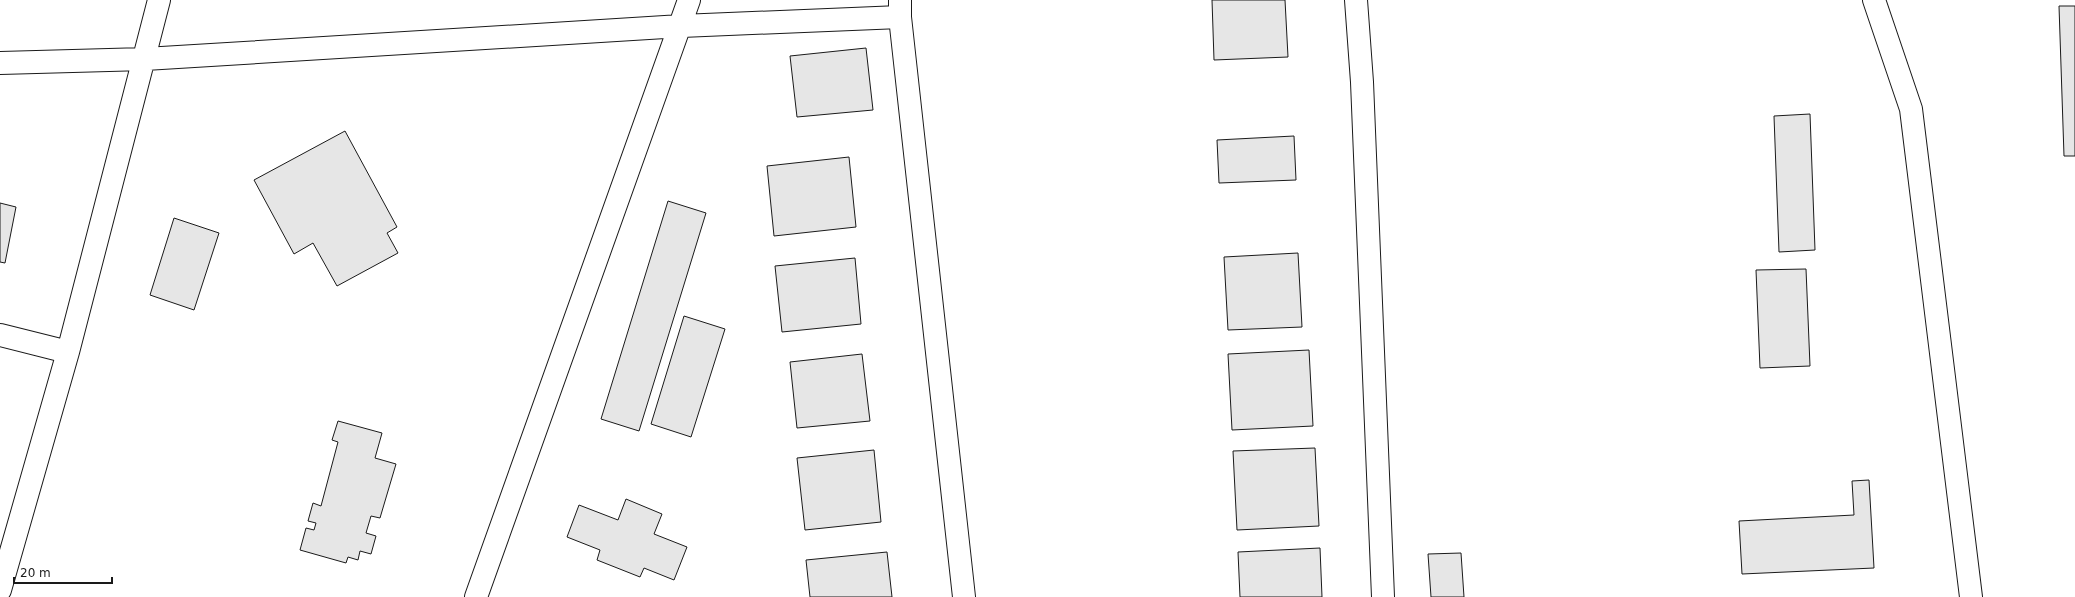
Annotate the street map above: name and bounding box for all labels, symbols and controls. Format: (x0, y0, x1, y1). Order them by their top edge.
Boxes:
scale bar (14, 559, 112, 585)
text: 20 m (20, 566, 51, 580)

